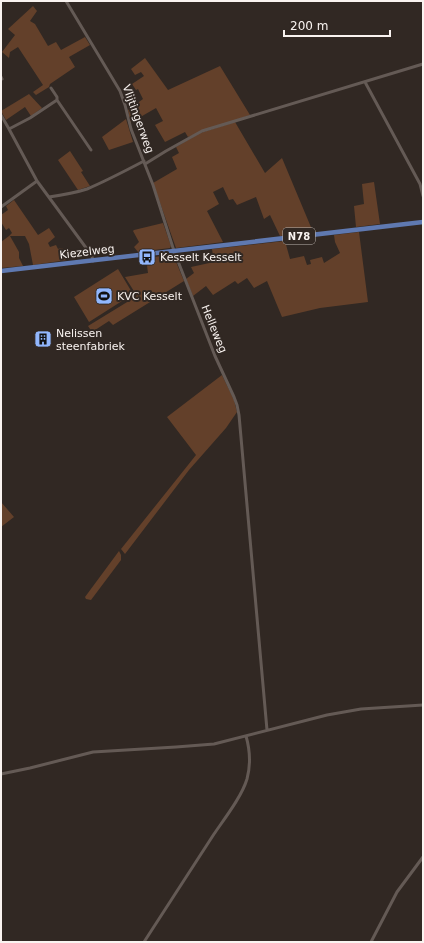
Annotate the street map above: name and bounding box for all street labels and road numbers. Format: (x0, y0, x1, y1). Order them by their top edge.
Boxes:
street label: Vlijtingerweg (120, 83, 156, 155)
road number: N78 (283, 228, 315, 244)
street label: Kiezelweg (59, 242, 115, 262)
street label: Helleweg (198, 303, 230, 355)

